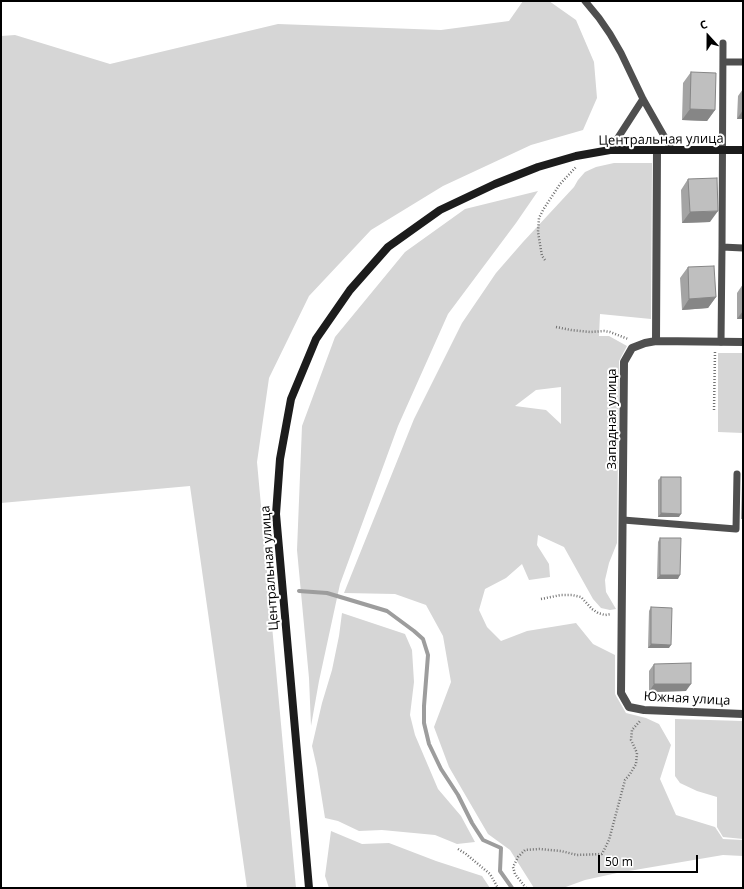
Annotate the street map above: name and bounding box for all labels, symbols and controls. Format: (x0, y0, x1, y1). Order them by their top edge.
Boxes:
north arrow (688, 16, 728, 56)
text: С (698, 16, 709, 33)
street label: Центральная улица (598, 131, 724, 149)
street label: Западная улица (604, 368, 620, 470)
street label: Центральная улица (258, 505, 282, 631)
street label: Южная улица (643, 689, 731, 709)
scale bar (600, 847, 700, 873)
text: 50 m (605, 853, 633, 870)

